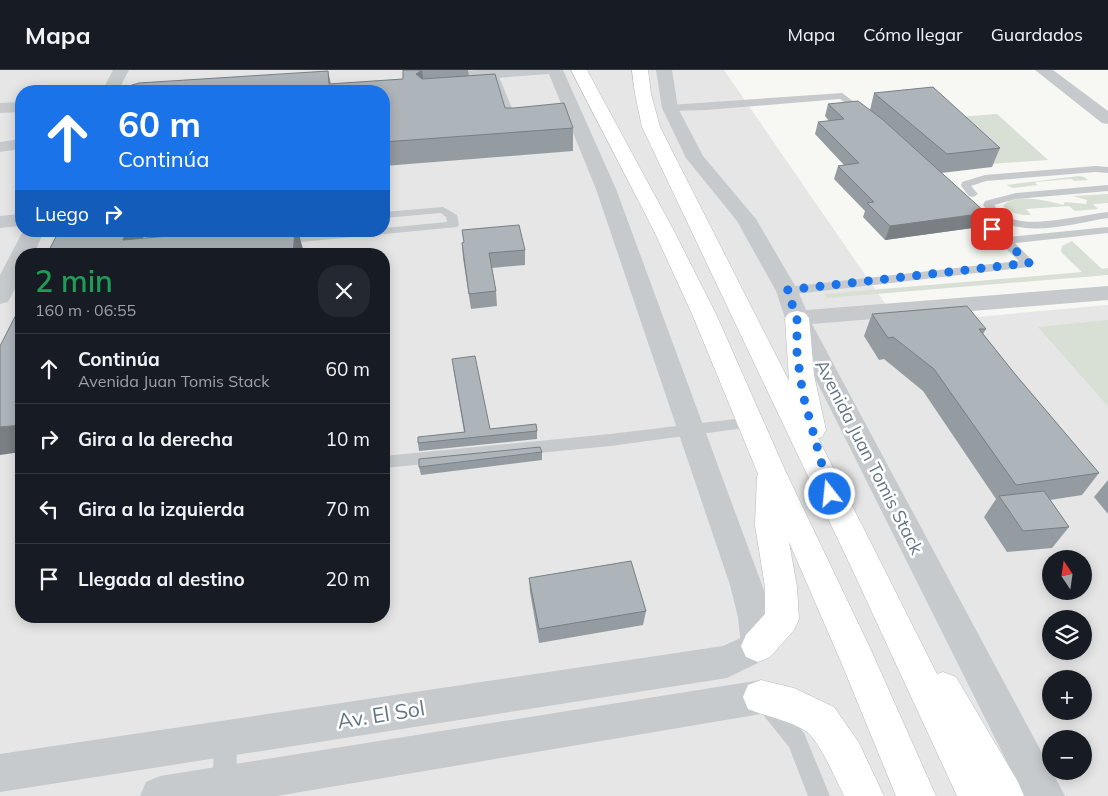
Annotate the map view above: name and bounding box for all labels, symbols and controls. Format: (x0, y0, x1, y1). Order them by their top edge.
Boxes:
text: Mapa (25, 20, 91, 50)
text: Mapa (787, 23, 835, 46)
text: Cómo llegar (863, 23, 963, 46)
text: Guardados (991, 23, 1083, 46)
text: 60 m (118, 102, 201, 146)
icon: ahead (35, 105, 100, 170)
text: Continúa (118, 145, 209, 173)
icon: right (99, 200, 127, 228)
text: Luego (35, 202, 89, 226)
pin (971, 208, 1013, 250)
icon: arrive (978, 215, 1006, 243)
text: 2 min (35, 262, 113, 300)
button: close (318, 265, 370, 317)
text: 160 m · 06:55 (35, 300, 136, 320)
text: Continúa (78, 347, 160, 371)
icon: ahead (35, 355, 63, 383)
street label: Avenida Juan Tomis Stack (810, 356, 929, 559)
text: 60 m (326, 357, 370, 381)
text: Avenida Juan Tomis Stack (78, 371, 269, 391)
icon: right (35, 425, 63, 453)
text: Gira a la derecha (78, 427, 233, 451)
text: 10 m (326, 427, 370, 451)
position arrow (803, 467, 855, 519)
icon: left (35, 495, 63, 523)
text: Gira a la izquierda (78, 497, 244, 521)
text: 70 m (326, 497, 370, 521)
north arrow (1042, 550, 1092, 600)
map controls (1042, 550, 1092, 780)
icon: arrive (35, 565, 63, 593)
text: Llegada al destino (78, 567, 245, 591)
text: 20 m (326, 567, 370, 591)
button: layers (1042, 610, 1092, 660)
button: + (1042, 670, 1092, 720)
street label: Av. El Sol (335, 694, 426, 734)
button: − (1042, 730, 1092, 780)

